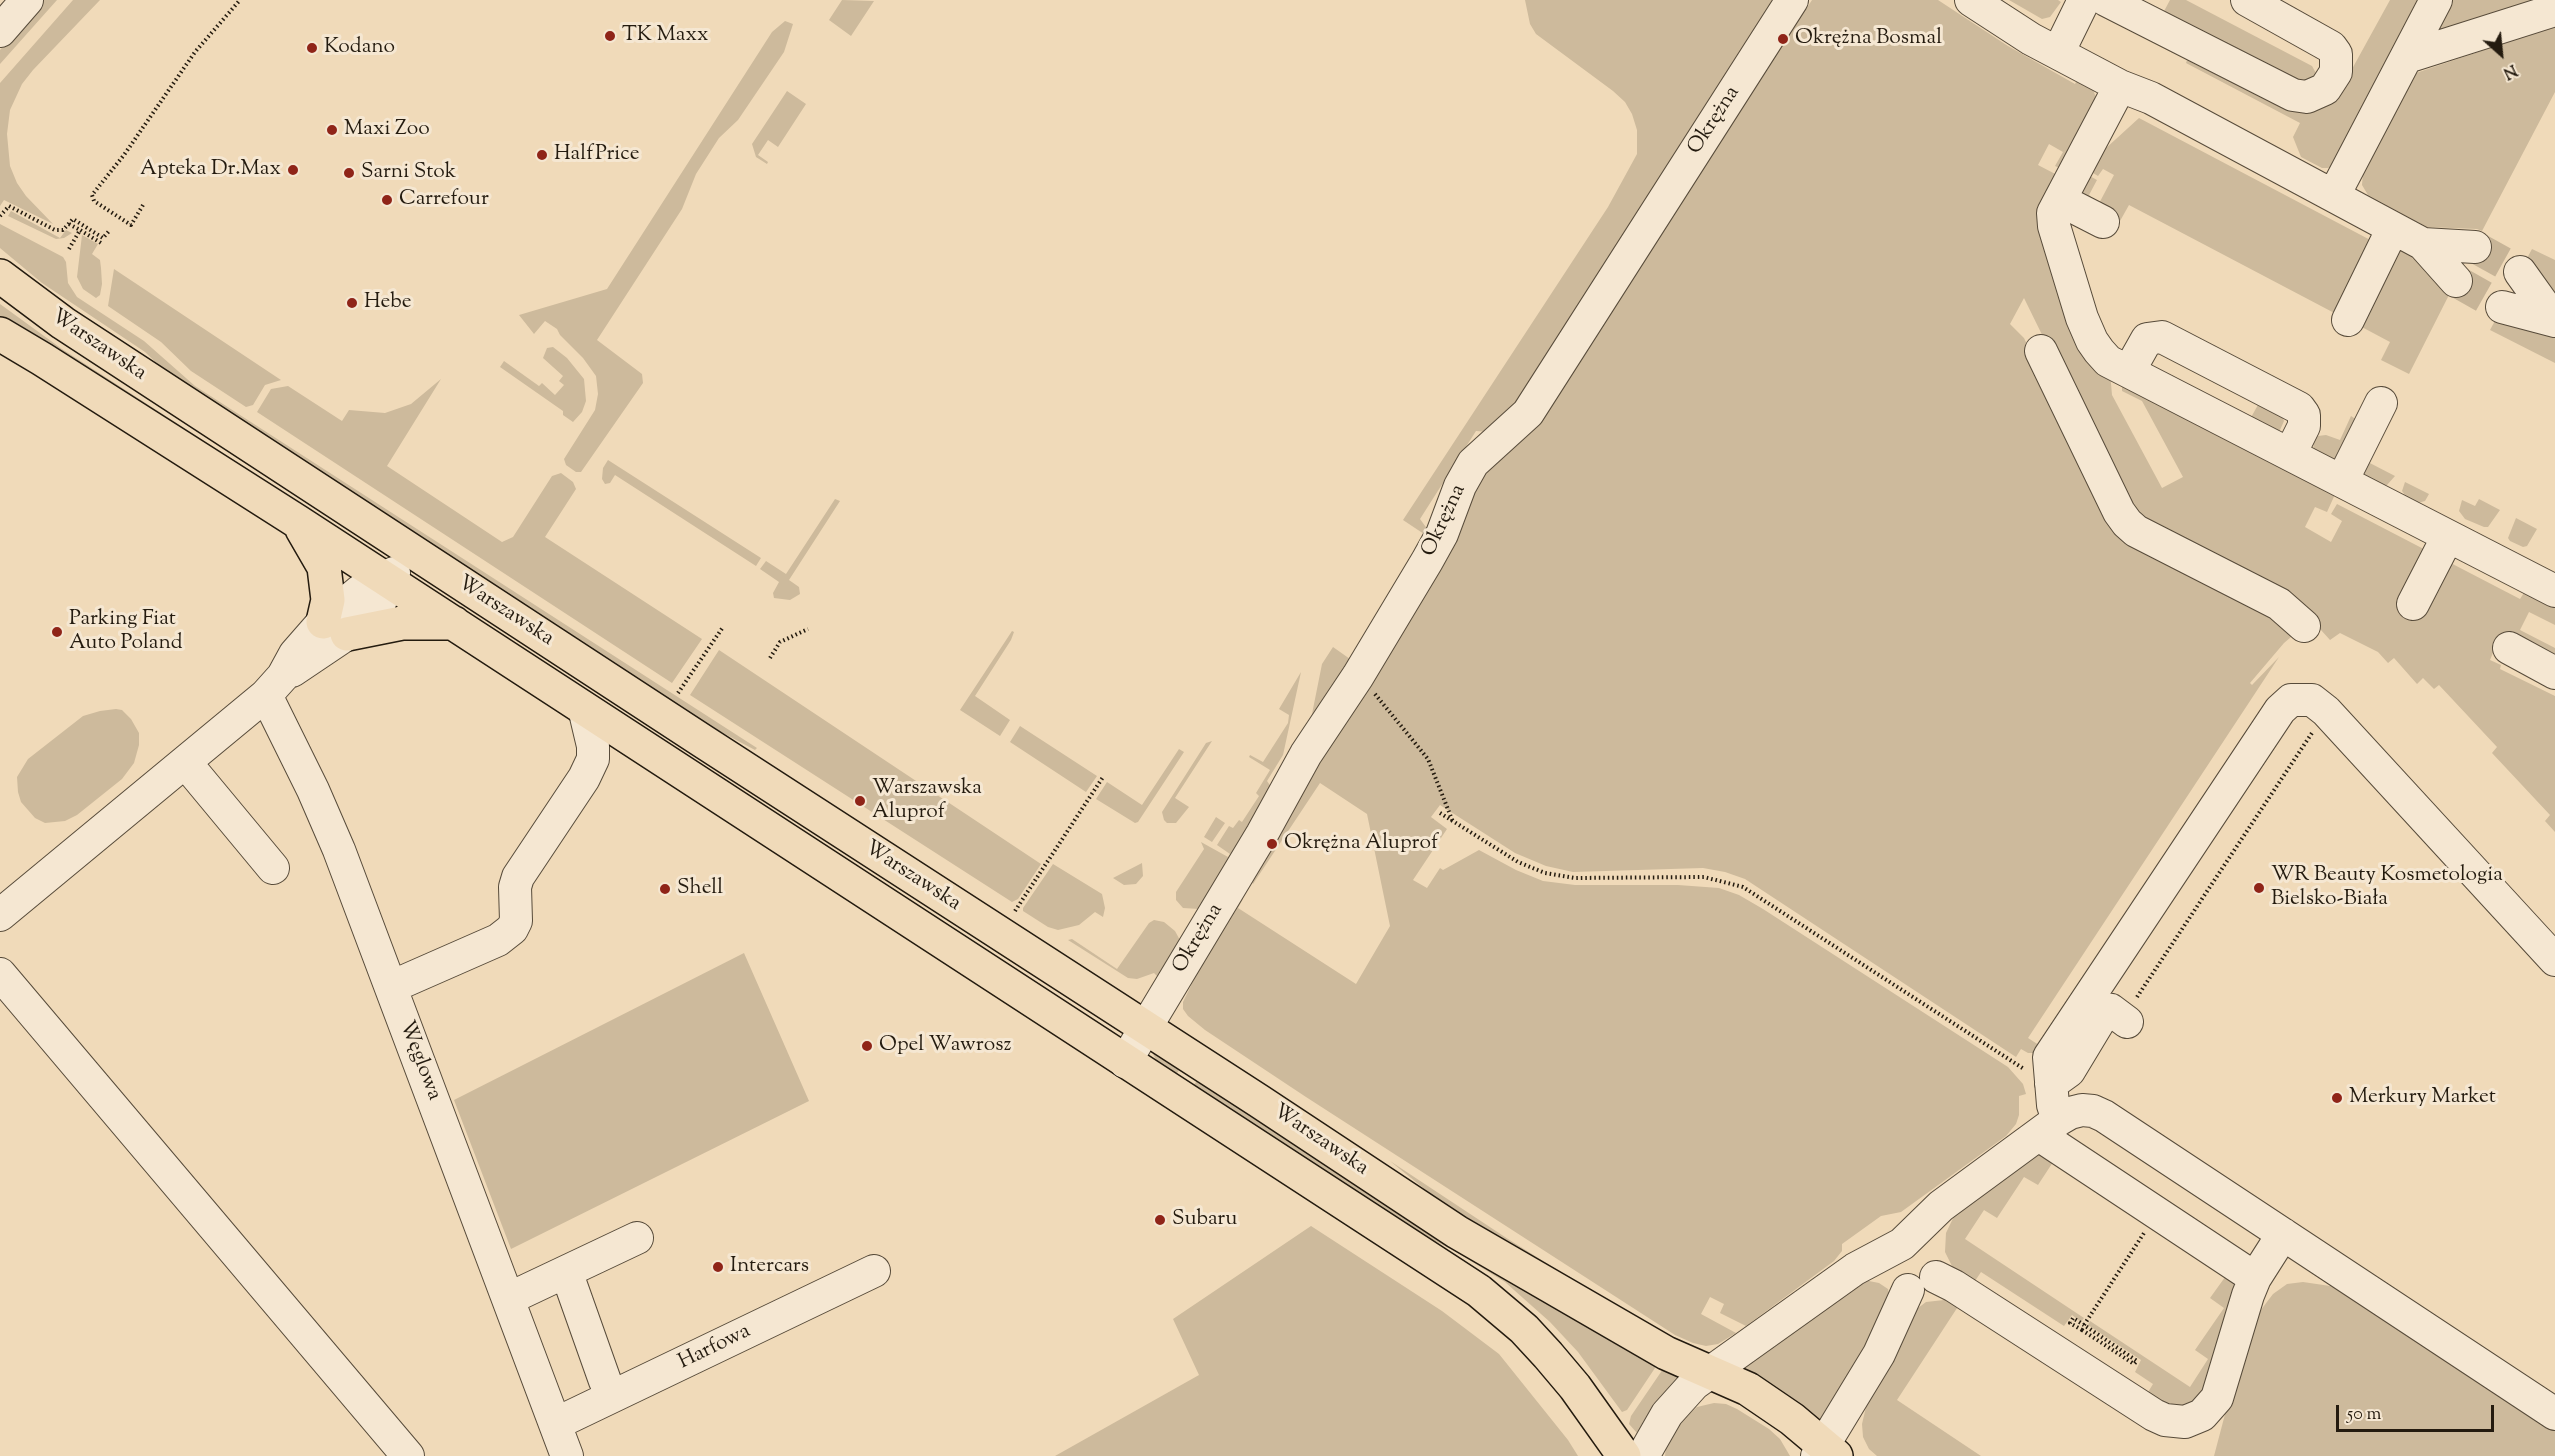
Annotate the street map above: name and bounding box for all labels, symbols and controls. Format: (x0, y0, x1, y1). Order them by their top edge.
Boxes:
place label: TK Maxx (622, 23, 708, 49)
north arrow (2471, 24, 2531, 84)
place label: Okrężna Bosmal (1795, 26, 1942, 52)
marker: TK Maxx (603, 29, 617, 43)
marker: Okrężna Bosmal (1776, 32, 1790, 46)
place label: Kodano (324, 35, 395, 61)
marker: Kodano (305, 41, 319, 55)
text: N (2498, 57, 2520, 84)
street label: Okrężna (1684, 82, 1746, 160)
place label: Maxi Zoo (344, 117, 430, 143)
marker: Maxi Zoo (325, 123, 339, 137)
place label: HalfPrice (554, 142, 639, 168)
marker: HalfPrice (535, 148, 549, 162)
place label: Apteka Dr.Max (140, 157, 281, 183)
place label: Sarni Stok (361, 160, 456, 186)
marker: Apteka Dr.Max (286, 163, 300, 177)
marker: Sarni Stok (342, 166, 356, 180)
place label: Carrefour (399, 187, 489, 213)
marker: Carrefour (380, 193, 394, 207)
place label: Hebe (364, 290, 411, 316)
marker: Hebe (345, 296, 359, 310)
street label: Warszawska (45, 305, 151, 387)
street label: Okrężna (1417, 481, 1473, 561)
street label: Warszawska (452, 571, 558, 653)
place label: Parking Fiat Auto Poland (69, 607, 183, 657)
marker: Parking Fiat Auto Poland (50, 625, 64, 639)
place label: Warszawska Aluprof (872, 776, 982, 826)
marker: Warszawska Aluprof (853, 794, 867, 808)
place label: Okrężna Aluprof (1284, 831, 1438, 857)
street label: Warszawska (859, 836, 965, 918)
marker: Okrężna Aluprof (1265, 837, 1279, 851)
place label: WR Beauty Kosmetologia Bielsko-Biała (2271, 863, 2503, 913)
place label: Shell (677, 876, 723, 902)
marker: WR Beauty Kosmetologia Bielsko-Biała (2252, 881, 2266, 895)
marker: Shell (658, 882, 672, 896)
street label: Okrężna (1168, 900, 1230, 978)
street label: Węglowa (392, 1018, 446, 1104)
place label: Opel Wawrosz (879, 1033, 1011, 1059)
marker: Opel Wawrosz (860, 1039, 874, 1053)
place label: Merkury Market (2349, 1085, 2496, 1111)
marker: Merkury Market (2330, 1091, 2344, 1105)
street label: Warszawska (1267, 1100, 1373, 1182)
place label: Subaru (1172, 1207, 1237, 1233)
marker: Subaru (1153, 1213, 1167, 1227)
place label: Intercars (730, 1254, 809, 1280)
marker: Intercars (711, 1260, 725, 1274)
street label: Harfowa (675, 1320, 755, 1376)
scale bar (2339, 1393, 2496, 1431)
text: 50 m (2347, 1402, 2381, 1428)

